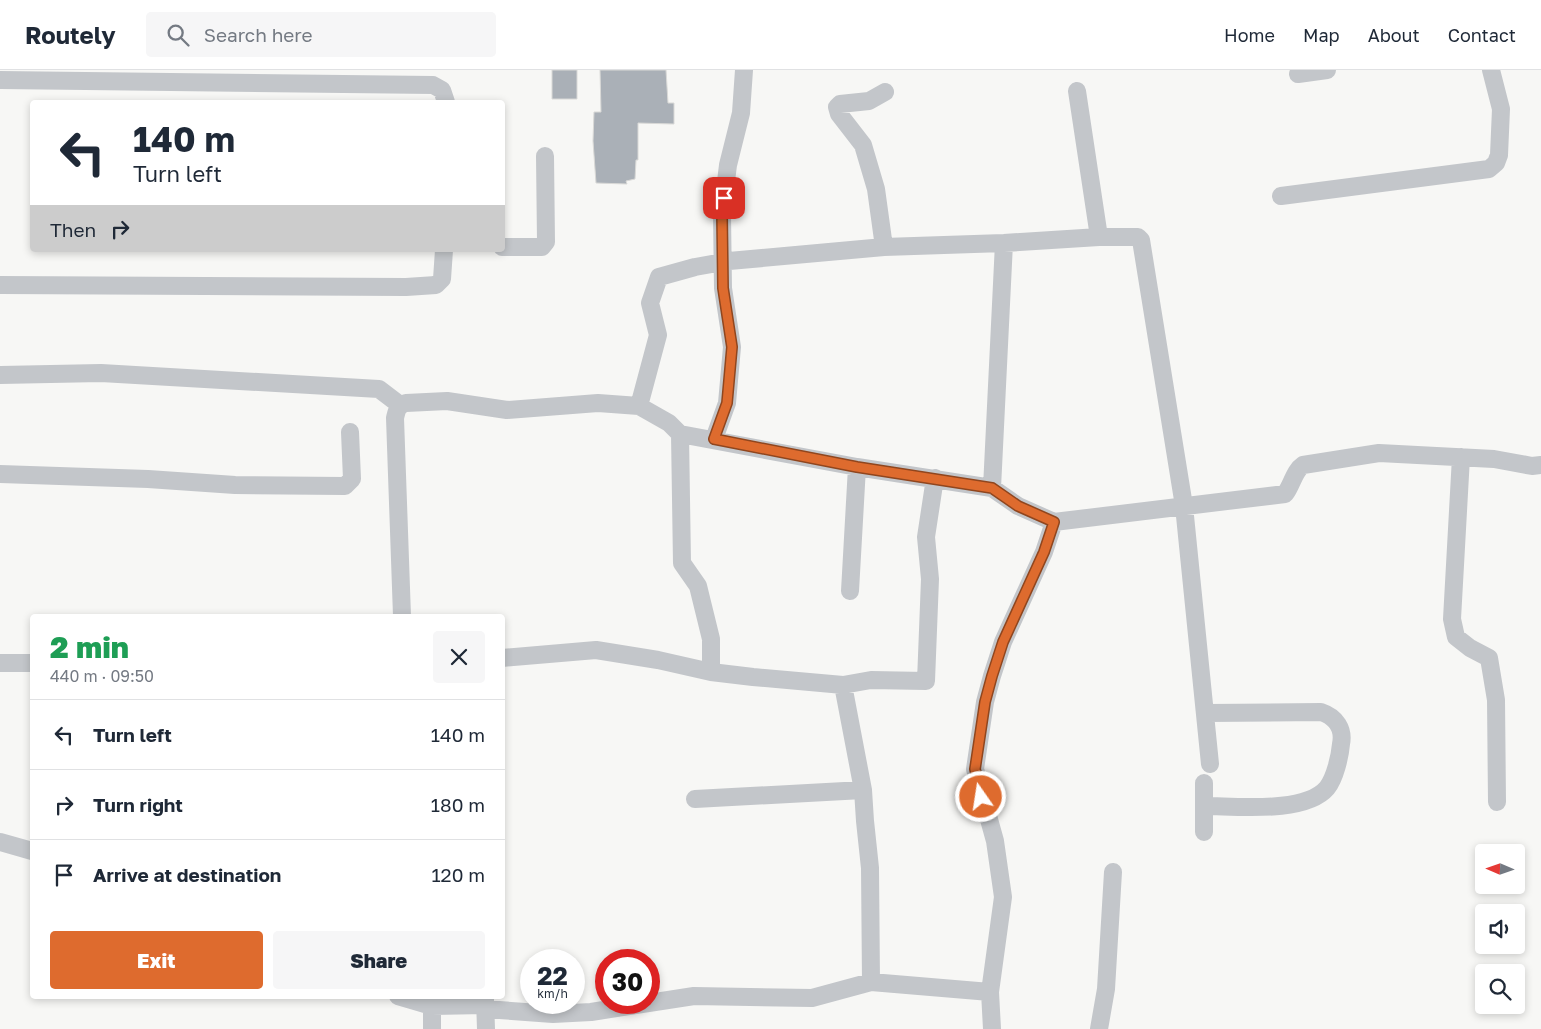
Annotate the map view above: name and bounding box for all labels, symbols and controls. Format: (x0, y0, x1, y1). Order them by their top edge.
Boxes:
search box (146, 12, 496, 57)
text: Routely (25, 20, 116, 49)
icon: search (164, 21, 192, 49)
text: Search here (204, 23, 313, 46)
text: Home (1224, 24, 1275, 46)
text: Map (1303, 24, 1340, 46)
text: About (1368, 24, 1420, 46)
text: Contact (1448, 24, 1516, 46)
text: 140 m (133, 118, 235, 160)
icon: left (50, 120, 115, 185)
text: Turn left (133, 160, 222, 187)
pin (703, 177, 745, 219)
icon: arrive (710, 184, 738, 212)
icon: right (106, 215, 134, 243)
text: Then (50, 218, 96, 241)
text: 2 min (50, 629, 129, 665)
button: close (433, 631, 485, 683)
text: 440 m · 09:50 (50, 666, 154, 686)
icon: left (50, 721, 78, 749)
text: Turn left (93, 723, 172, 746)
text: 140 m (431, 723, 485, 746)
position arrow (954, 770, 1006, 822)
icon: right (50, 791, 78, 819)
text: Turn right (93, 793, 183, 816)
text: 180 m (431, 793, 485, 816)
north arrow (1475, 844, 1525, 894)
map controls (1475, 844, 1525, 1014)
icon: arrive (50, 861, 78, 889)
text: Arrive at destination (93, 863, 281, 886)
text: 120 m (431, 863, 485, 886)
button: sound (1475, 904, 1525, 954)
button: Exit (50, 931, 263, 989)
button: Share (273, 931, 485, 989)
speed limit sign: 30 (595, 949, 660, 1014)
text: 22 (537, 960, 568, 991)
button: search (1475, 964, 1525, 1014)
text: km/h (537, 986, 568, 1001)

